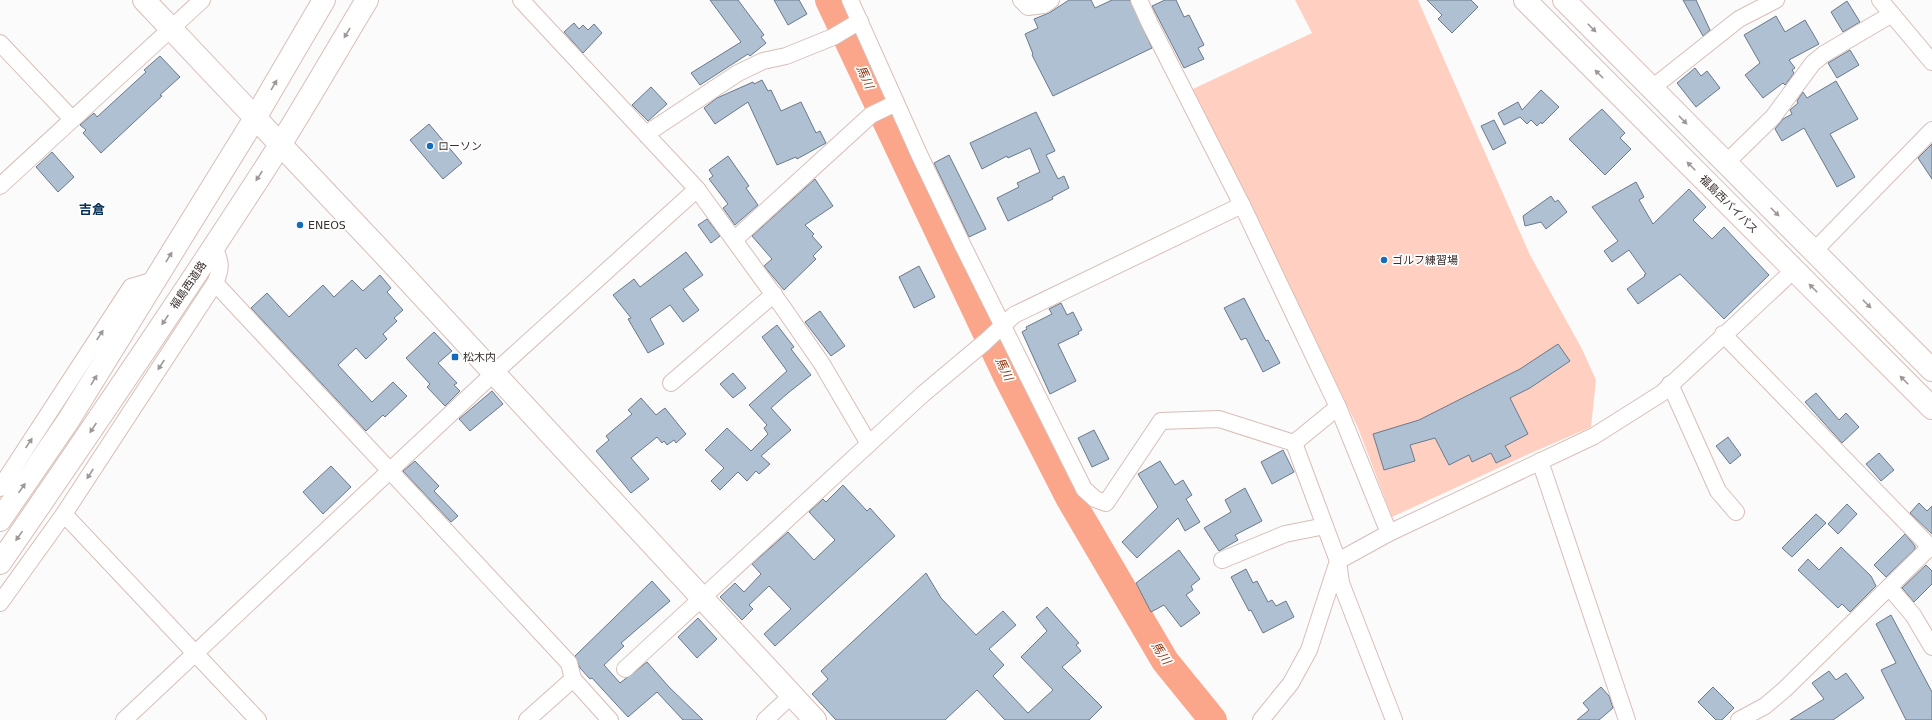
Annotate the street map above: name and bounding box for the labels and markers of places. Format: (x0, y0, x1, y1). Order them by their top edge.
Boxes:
place label: ローソン (438, 140, 482, 153)
marker: ローソン (425, 141, 435, 151)
place label: ENEOS (308, 219, 346, 232)
marker: ENEOS (295, 220, 305, 230)
place label: ゴルフ練習場 (1392, 254, 1458, 267)
marker: ゴルフ練習場 (1379, 255, 1389, 265)
place label: 松木内 (463, 351, 496, 364)
marker: 松木内 (450, 352, 460, 362)

